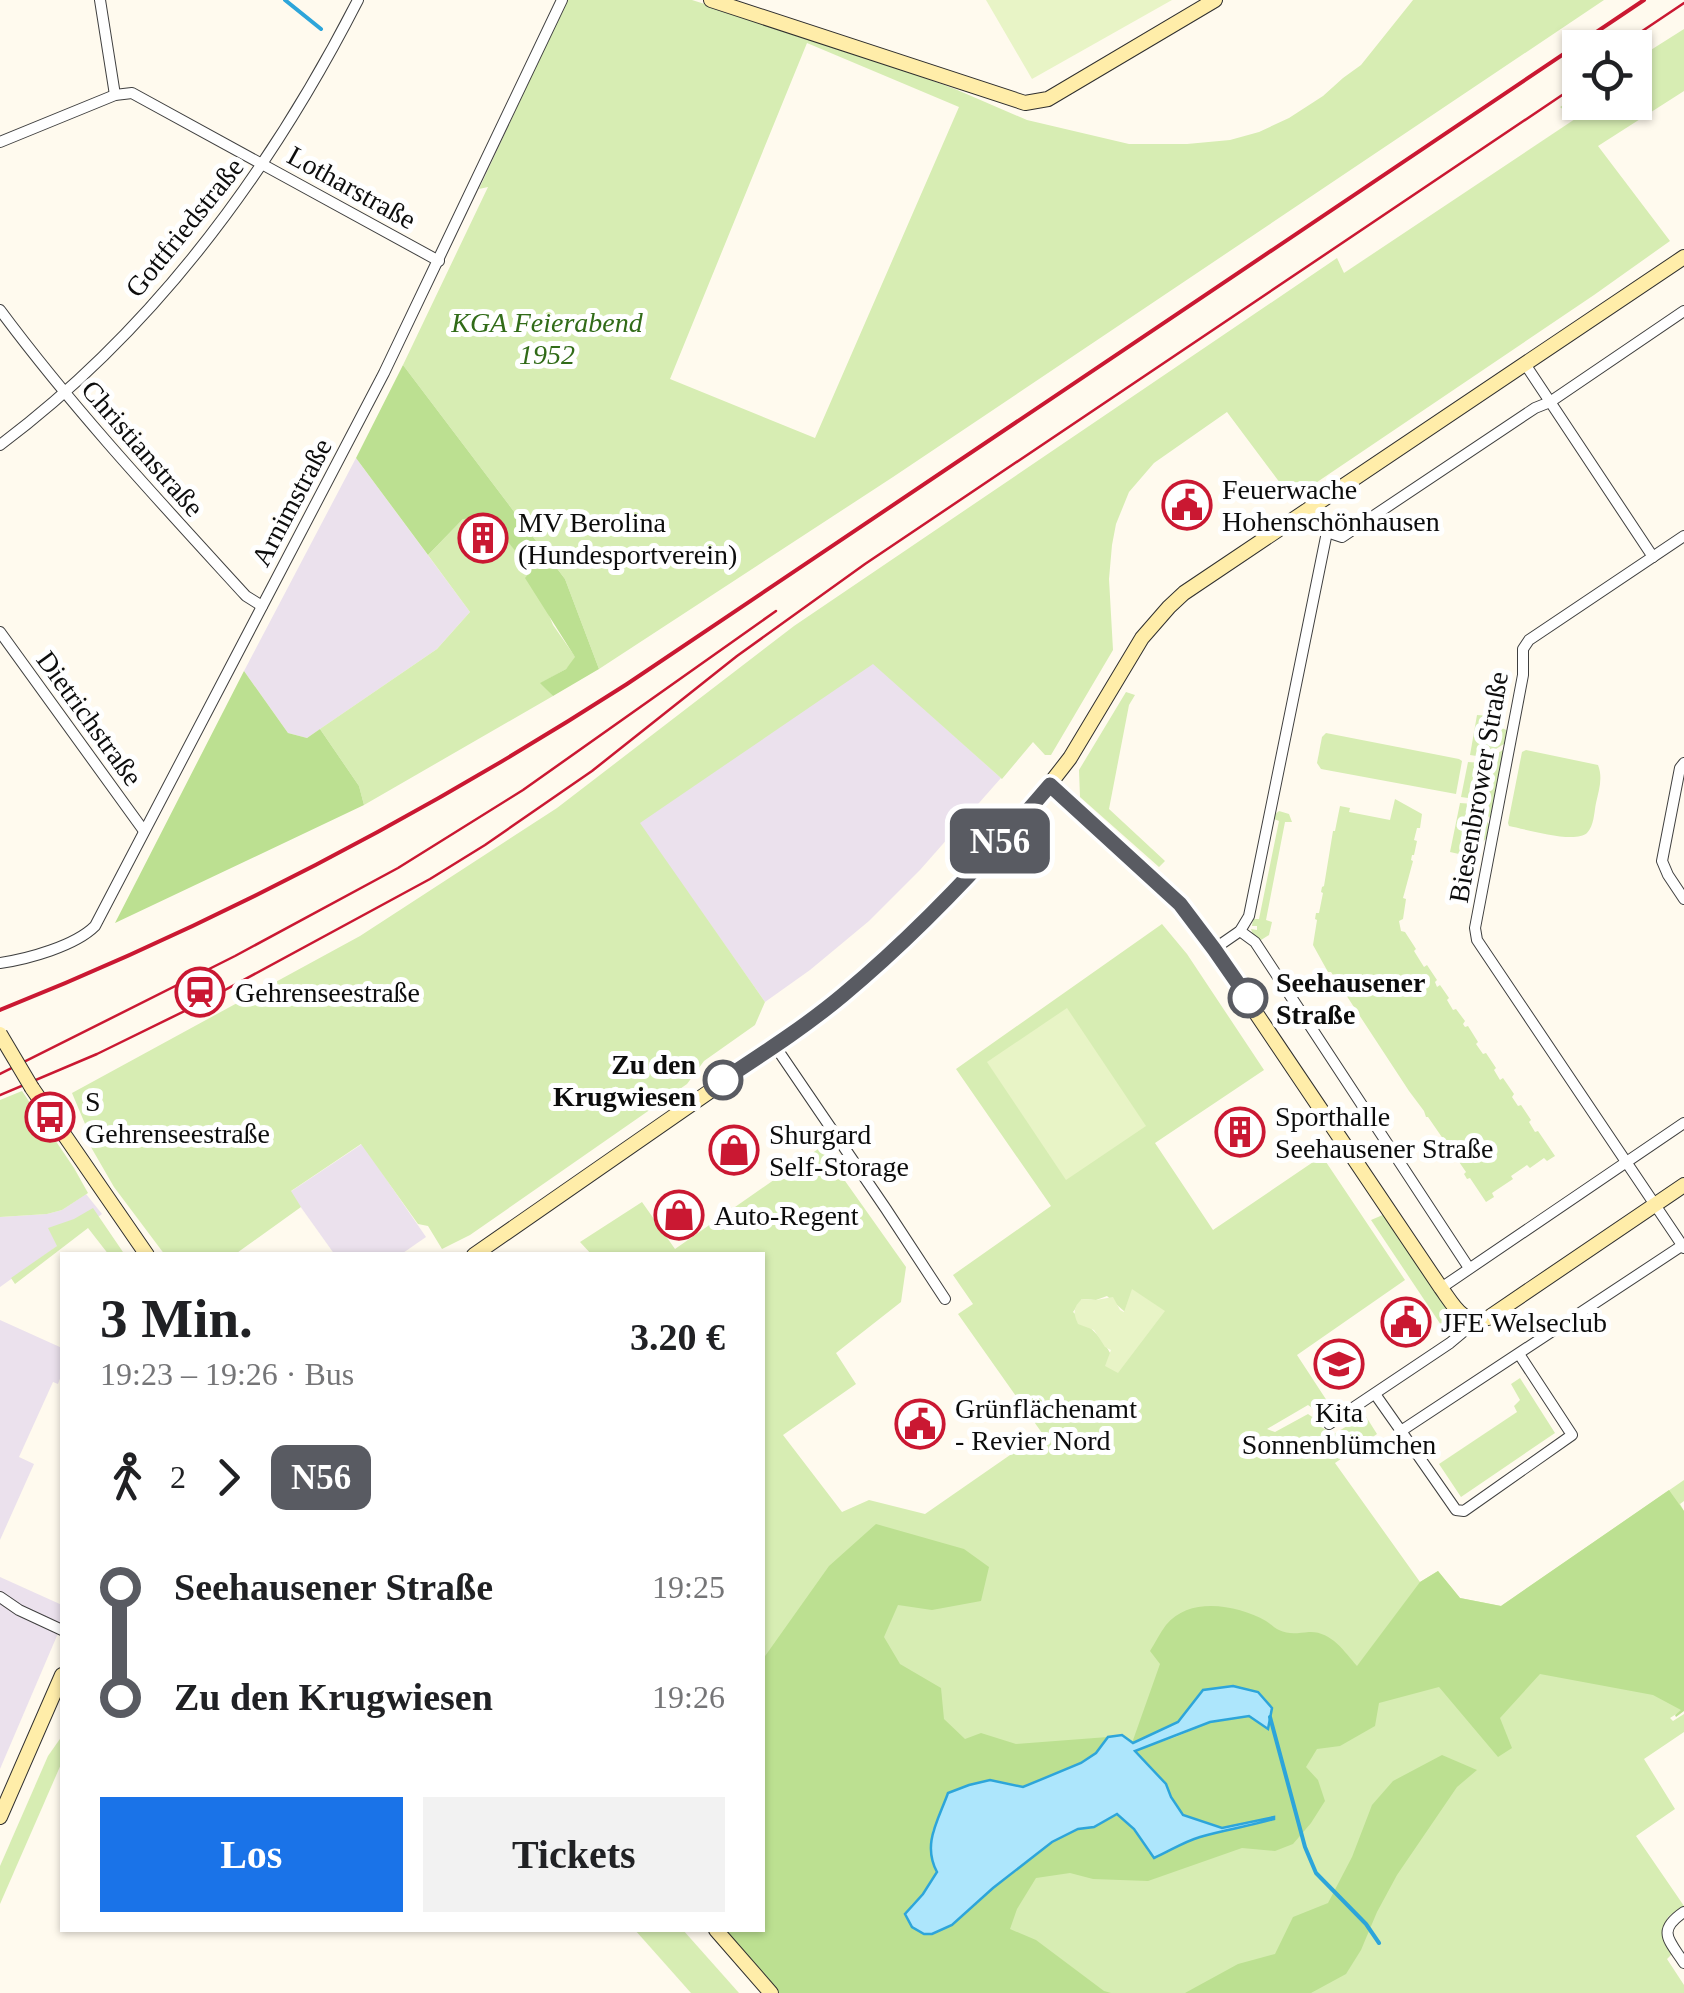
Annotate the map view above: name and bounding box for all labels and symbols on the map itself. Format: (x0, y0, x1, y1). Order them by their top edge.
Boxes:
street label: Lotharstraße (282, 140, 421, 235)
street label: Gottfriedstraße (119, 152, 250, 303)
park label: KGA Feierabend 1952 (450, 307, 644, 370)
street label: Christianstraße (75, 374, 210, 522)
street label: Arnimstraße (245, 433, 338, 571)
place label: Feuerwache Hohenschönhausen (1222, 474, 1440, 537)
public building icon: Feuerwache Hohenschönhausen (1161, 479, 1213, 531)
place label: MV Berolina (Hundesportverein) (518, 507, 737, 570)
building icon: MV Berolina (Hundesportverein) (457, 512, 509, 564)
street label: Dietrichstraße (30, 645, 149, 792)
street label: Biesenbrower Straße (1443, 669, 1514, 905)
line badge: N56 (942, 808, 1058, 874)
station icon: Gehrenseestraße (174, 966, 226, 1018)
place label: Seehausener Straße (1276, 967, 1425, 1030)
place label: Gehrenseestraße (235, 977, 420, 1008)
marker: Seehausener Straße (1229, 979, 1267, 1017)
place label: Zu den Krugwiesen (553, 1049, 696, 1112)
marker: Zu den Krugwiesen (704, 1061, 742, 1099)
place label: S Gehrenseestraße (85, 1086, 270, 1149)
bus stop icon: S Gehrenseestraße (24, 1091, 76, 1143)
place label: Sporthalle Seehausener Straße (1275, 1101, 1493, 1164)
building icon: Sporthalle Seehausener Straße (1214, 1106, 1266, 1158)
place label: Shurgard Self-Storage (769, 1119, 909, 1182)
shop icon: Shurgard Self-Storage (708, 1124, 760, 1176)
shop icon: Auto-Regent (653, 1189, 705, 1241)
place label: Auto-Regent (714, 1200, 859, 1231)
public building icon: JFE Welseclub (1380, 1296, 1432, 1348)
place label: JFE Welseclub (1441, 1307, 1607, 1338)
school or university icon: Kita Sonnenblümchen (1313, 1338, 1365, 1390)
place label: Grünflächenamt - Revier Nord (955, 1393, 1137, 1456)
place label: Kita Sonnenblümchen (1242, 1397, 1436, 1460)
public building icon: Grünflächenamt - Revier Nord (894, 1398, 946, 1450)

